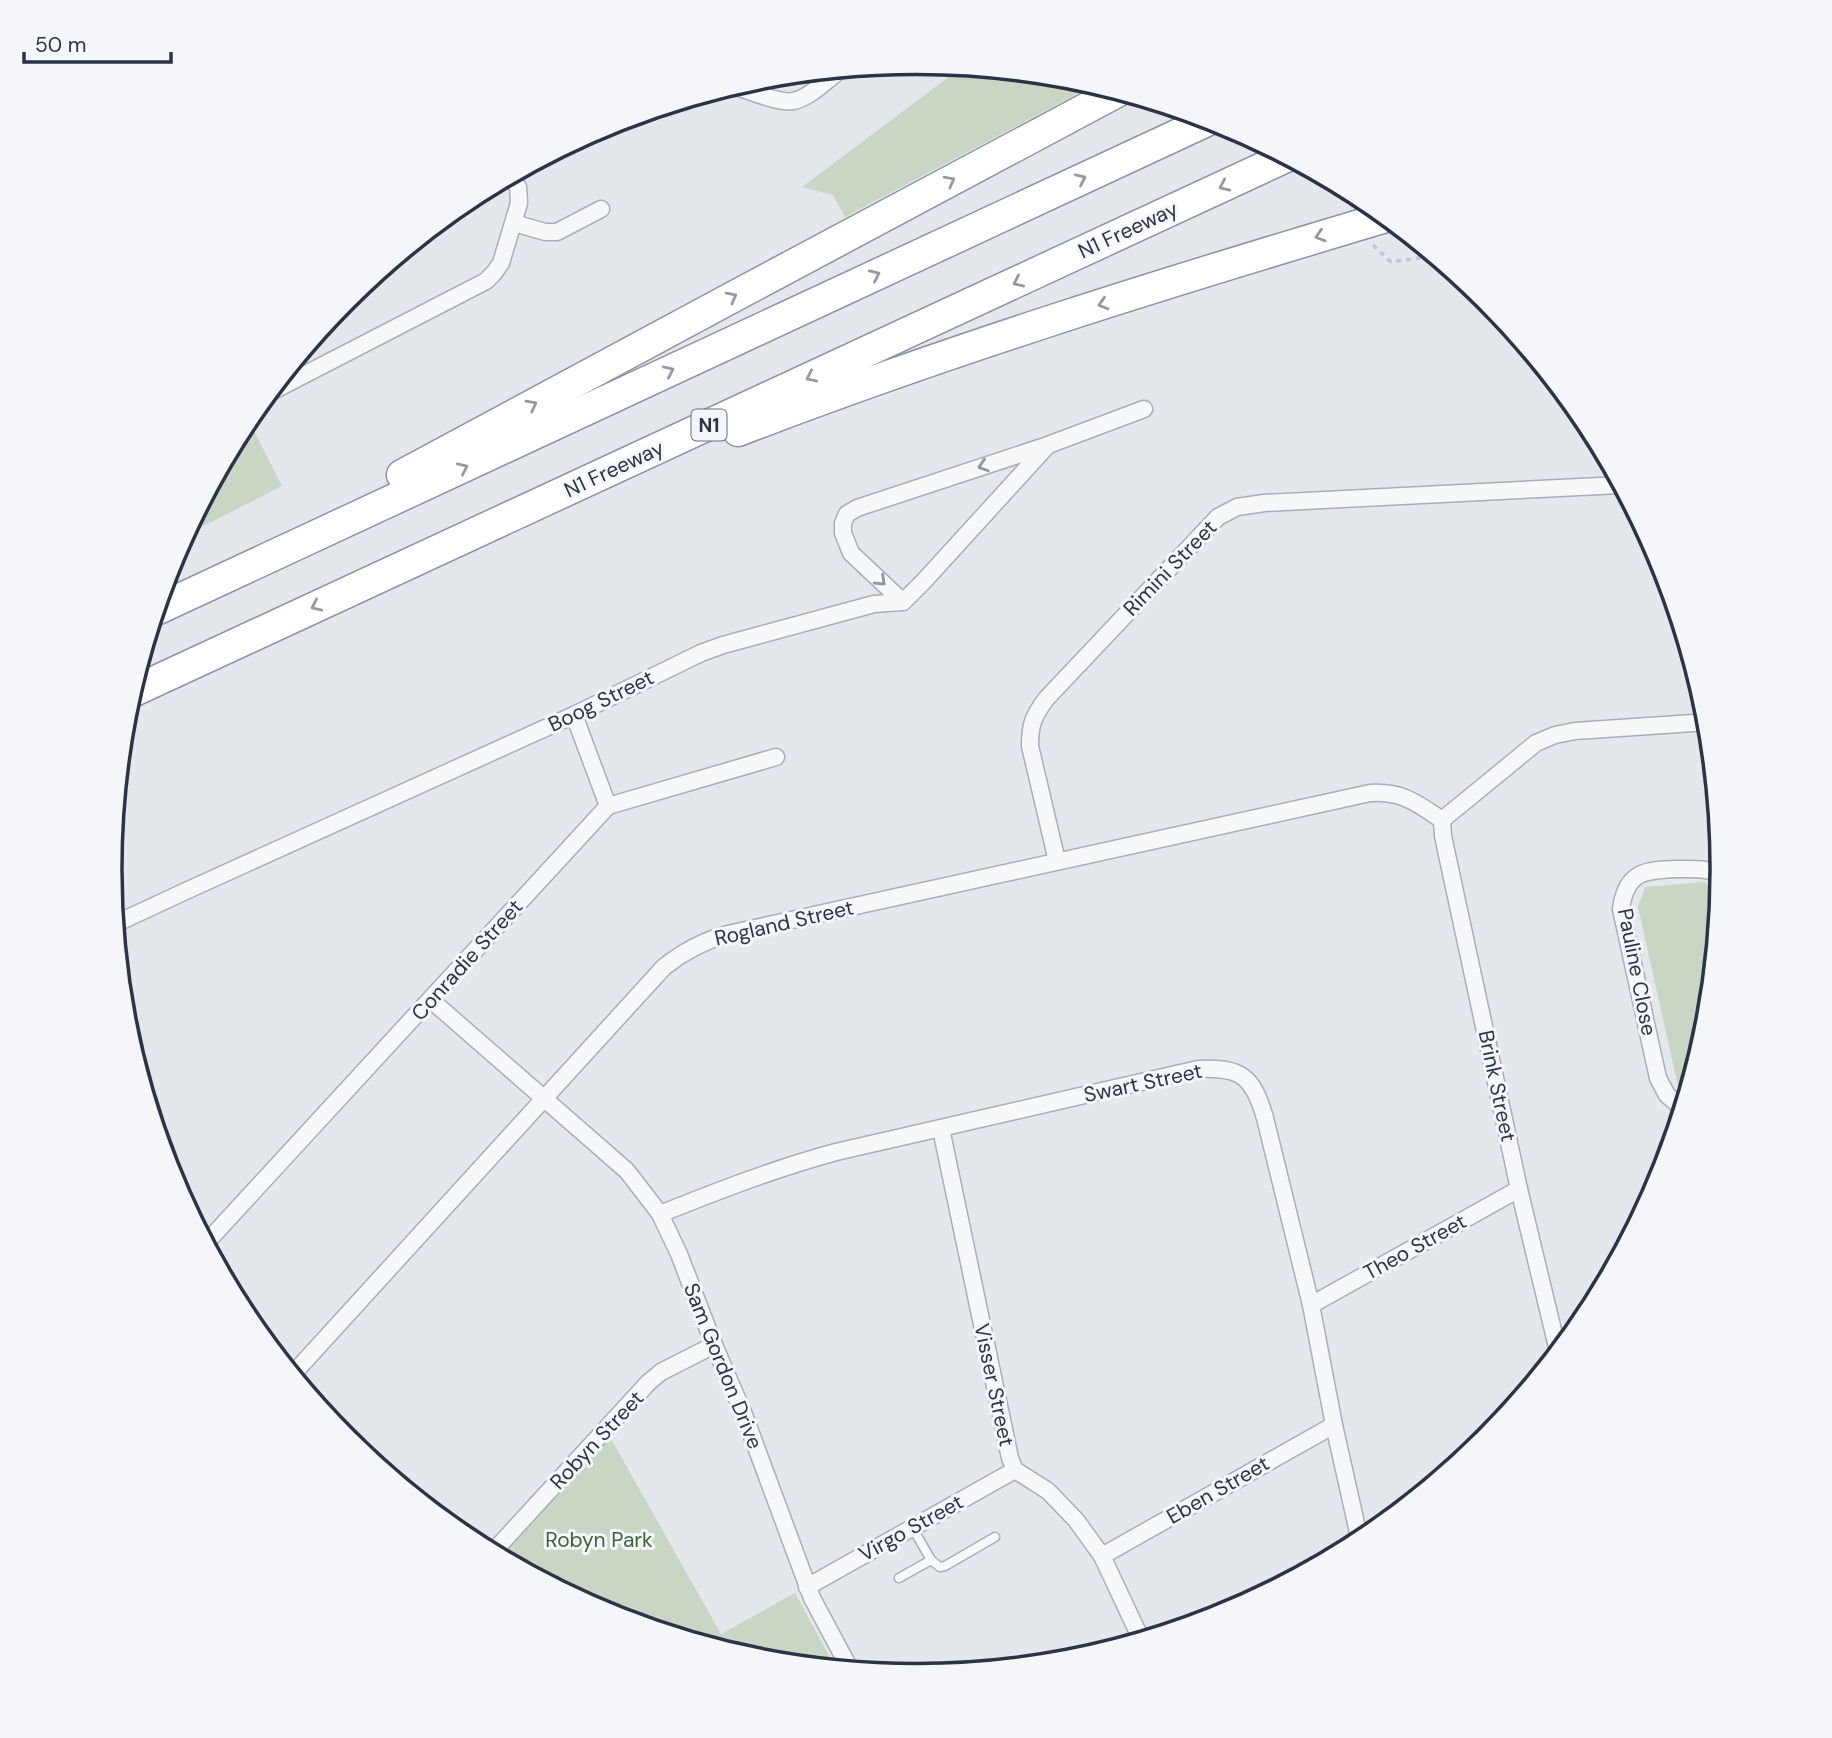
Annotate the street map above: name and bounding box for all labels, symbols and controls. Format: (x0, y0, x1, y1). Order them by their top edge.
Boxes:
scale bar (24, 21, 172, 65)
text: 50 m (35, 31, 86, 59)
one-way arrow (1074, 173, 1086, 187)
one-way arrow (943, 176, 955, 190)
one-way arrow (1219, 178, 1231, 192)
street label: N1 Freeway (1074, 195, 1183, 265)
one-way arrow (1315, 228, 1327, 243)
one-way arrow (868, 269, 880, 283)
one-way arrow (1013, 273, 1025, 287)
one-way arrow (725, 292, 737, 305)
one-way arrow (1097, 295, 1109, 310)
one-way arrow (662, 366, 674, 380)
one-way arrow (806, 369, 818, 383)
one-way arrow (525, 400, 537, 413)
road number: N1 (692, 410, 726, 440)
street label: N1 Freeway (560, 434, 669, 504)
one-way arrow (978, 458, 990, 472)
one-way arrow (456, 462, 468, 476)
street label: Rimini Street (1117, 514, 1223, 622)
one-way arrow (873, 573, 886, 586)
one-way arrow (311, 598, 323, 612)
street label: Boog Street (544, 663, 658, 739)
street label: Conradie Street (405, 893, 529, 1027)
street label: Rogland Street (712, 893, 856, 953)
street label: Pauline Close (1611, 906, 1663, 1038)
street label: Brink Street (1472, 1028, 1522, 1144)
street label: Swart Street (1081, 1057, 1205, 1109)
street label: Theo Street (1359, 1207, 1471, 1287)
street label: Sam Gordon Drive (677, 1279, 769, 1453)
street label: Visser Street (967, 1321, 1021, 1449)
street label: Robyn Street (544, 1385, 650, 1495)
street label: Eben Street (1162, 1449, 1274, 1531)
street label: Virgo Street (854, 1488, 968, 1568)
park label: Robyn Park (545, 1526, 653, 1554)

